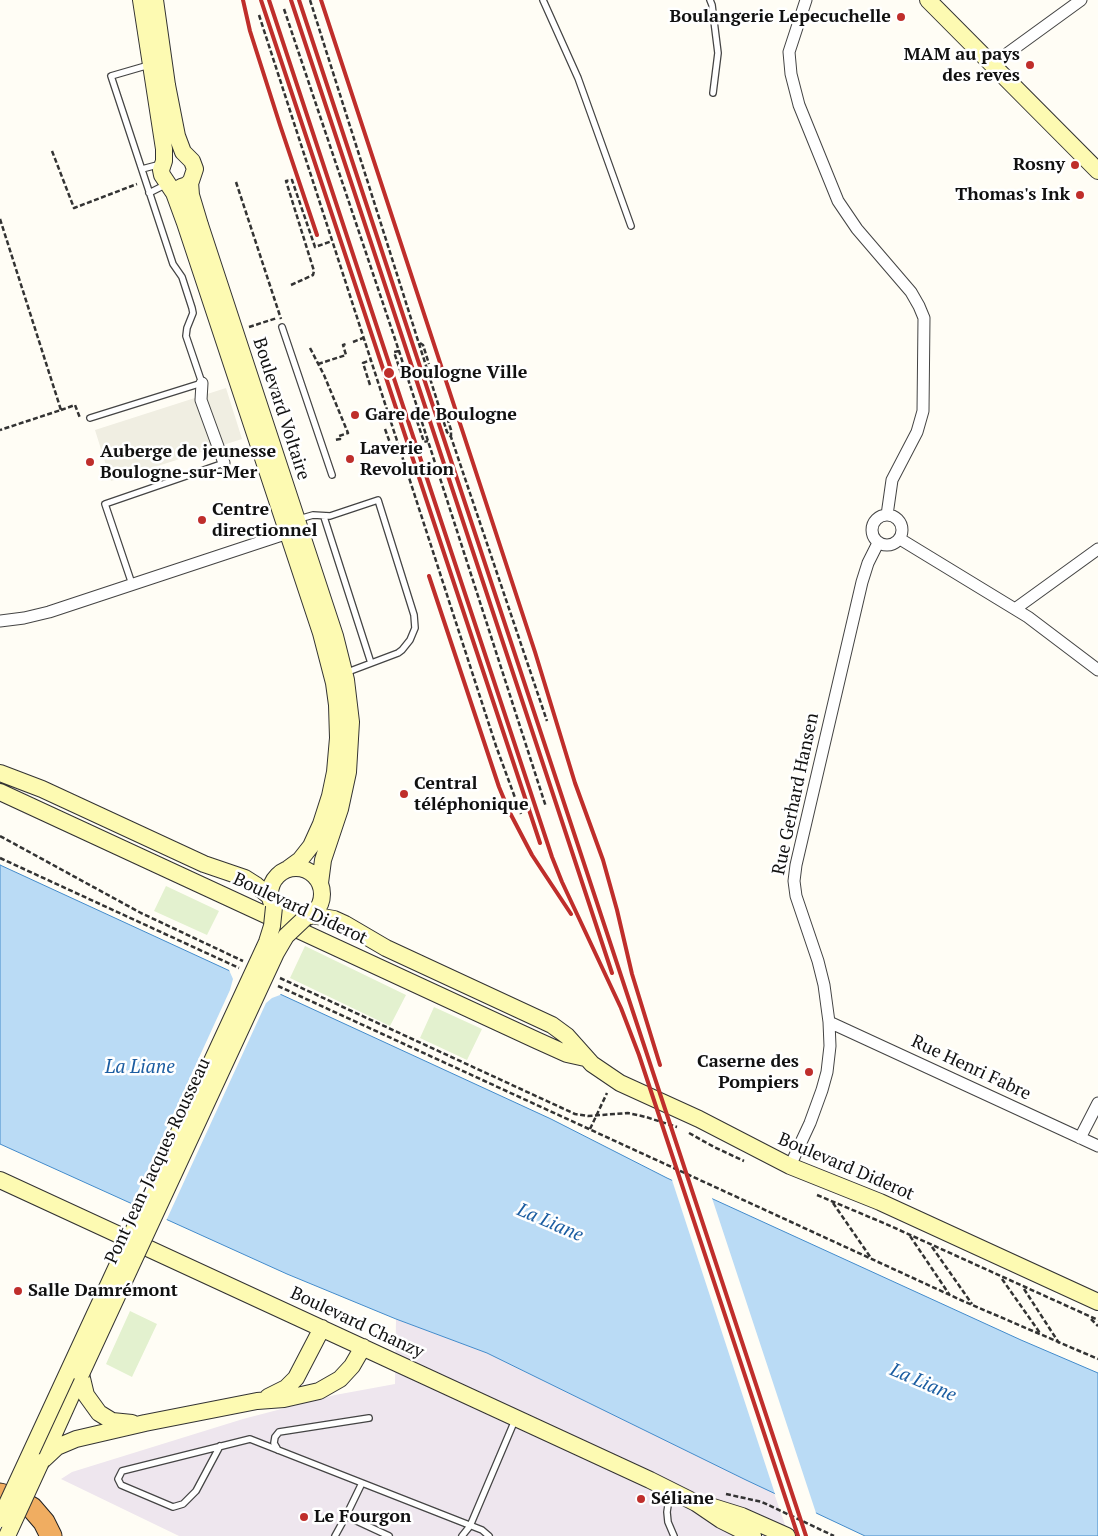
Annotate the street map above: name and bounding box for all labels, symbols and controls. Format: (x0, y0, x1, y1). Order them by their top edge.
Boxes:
place label: Boulangerie Lepecuchelle (670, 6, 891, 28)
marker: Boulangerie Lepecuchelle (895, 11, 907, 23)
place label: MAM au pays des reves (904, 44, 1020, 86)
marker: MAM au pays des reves (1024, 59, 1036, 71)
place label: Rosny (1013, 154, 1065, 176)
marker: Rosny (1069, 159, 1081, 171)
place label: Thomas's Ink (955, 184, 1070, 206)
marker: Thomas's Ink (1074, 189, 1086, 201)
street label: Boulevard Voltaire (248, 335, 314, 483)
place label: Boulogne Ville (400, 362, 527, 384)
marker: Boulogne Ville (382, 366, 396, 380)
place label: Gare de Boulogne (365, 404, 517, 426)
marker: Gare de Boulogne (349, 409, 361, 421)
place label: Laverie Revolution (360, 438, 454, 480)
place label: Auberge de jeunesse Boulogne-sur-Mer (100, 441, 276, 484)
marker: Laverie Revolution (344, 453, 356, 465)
marker: Auberge de jeunesse Boulogne-sur-Mer (84, 456, 96, 468)
place label: Centre directionnel (212, 499, 317, 542)
marker: Centre directionnel (196, 514, 208, 526)
street label: Rue Gerhard Hansen (768, 711, 824, 877)
place label: Central téléphonique (414, 773, 529, 816)
marker: Central téléphonique (398, 788, 410, 800)
street label: Boulevard Diderot (229, 868, 371, 950)
street label: Rue Henri Fabre (908, 1031, 1034, 1105)
place label: Caserne des Pompiers (697, 1051, 799, 1094)
street label: Pont Jean-Jacques Rousseau (101, 1055, 215, 1267)
water label: La Liane (105, 1057, 175, 1079)
marker: Caserne des Pompiers (803, 1066, 815, 1078)
street label: Boulevard Diderot (775, 1129, 917, 1205)
water label: La Liane (513, 1199, 587, 1247)
place label: Salle Damrémont (28, 1280, 178, 1302)
street label: Boulevard Chanzy (287, 1283, 427, 1363)
marker: Salle Damrémont (12, 1285, 24, 1297)
water label: La Liane (886, 1359, 960, 1407)
place label: Séliane (651, 1488, 714, 1510)
marker: Séliane (635, 1493, 647, 1505)
place label: Le Fourgon (314, 1506, 411, 1528)
marker: Le Fourgon (298, 1511, 310, 1523)

